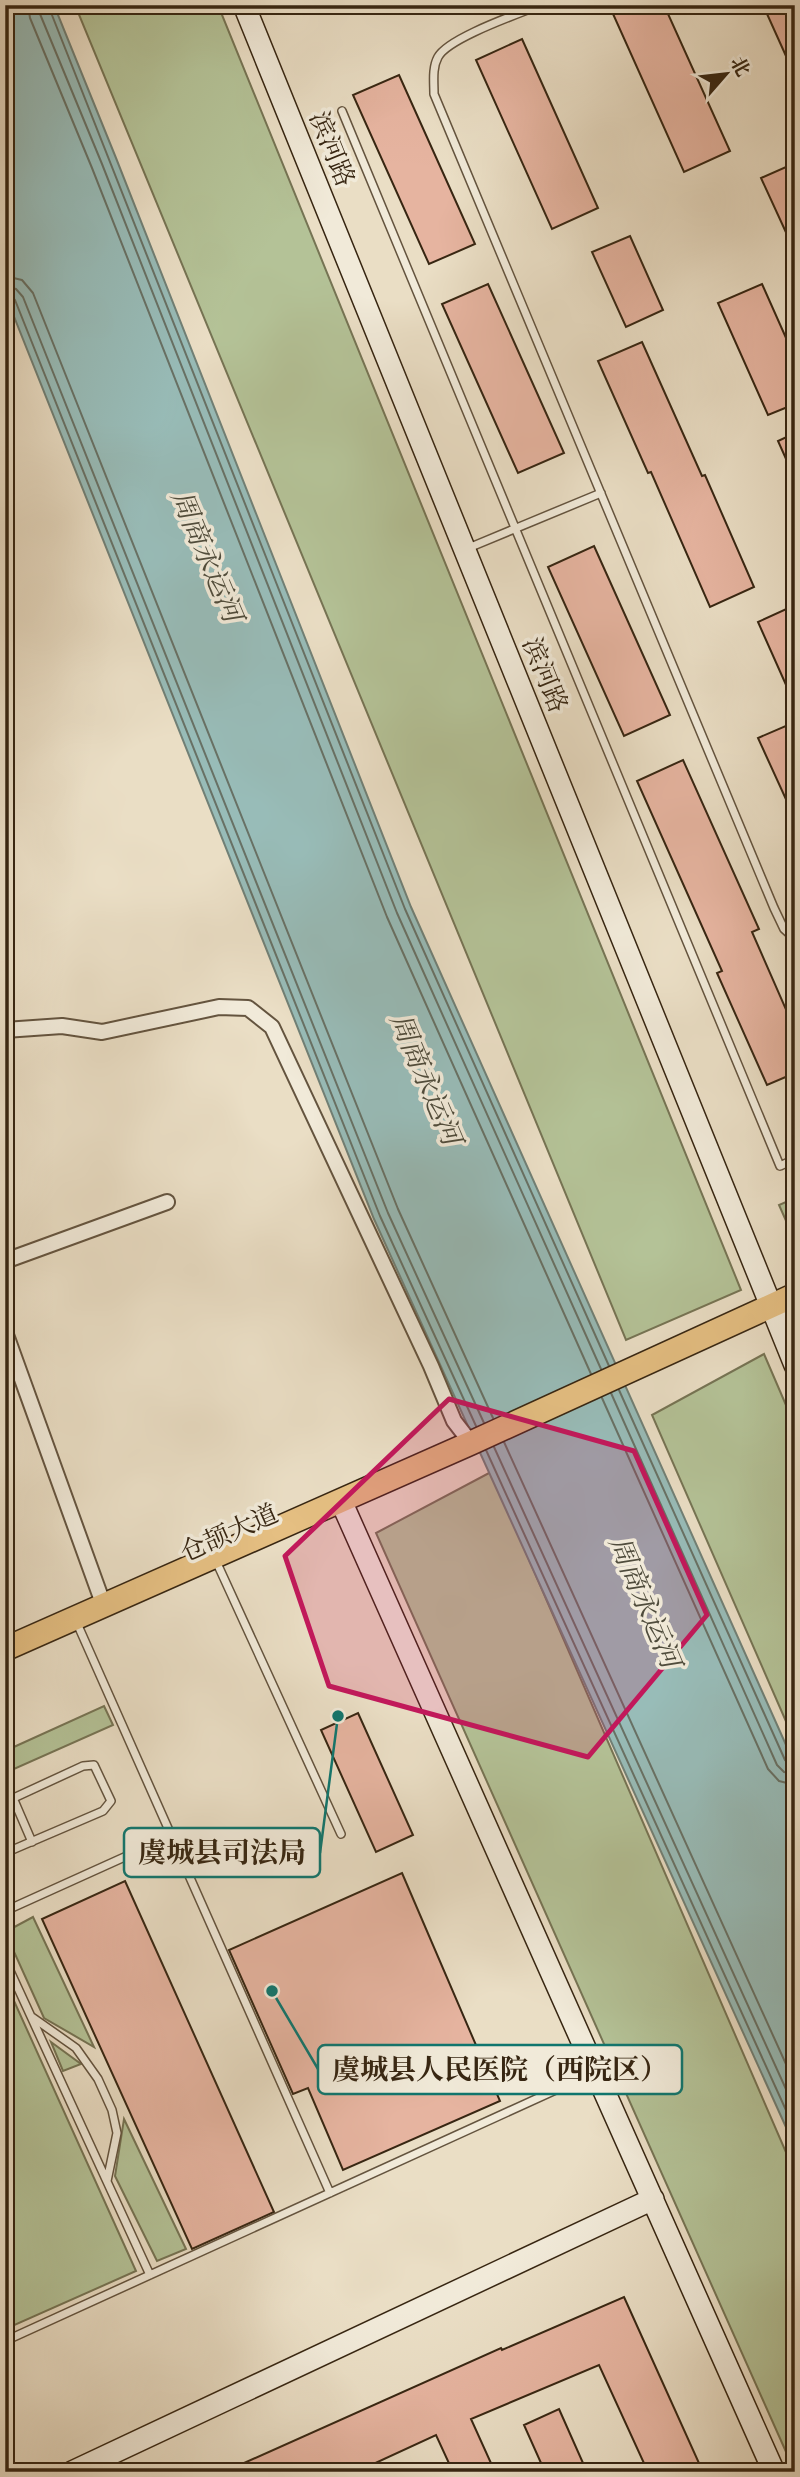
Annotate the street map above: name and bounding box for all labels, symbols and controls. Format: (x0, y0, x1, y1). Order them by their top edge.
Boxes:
north arrow (692, 38, 762, 108)
text: 北 (726, 53, 754, 80)
street label: 滨河路 (303, 107, 361, 191)
water label: 周商永运河 (164, 485, 251, 631)
street label: 滨河路 (516, 633, 574, 717)
water label: 周商永运河 (383, 1008, 470, 1154)
street label: 仓颉大道 (175, 1498, 283, 1568)
water label: 周商永运河 (602, 1531, 689, 1677)
callout: 虞城县司法局 (124, 1828, 320, 1877)
text: 虞城县司法局 (138, 1836, 306, 1869)
callout: 虞城县人民医院（西院区） (318, 2045, 682, 2094)
text: 虞城县人民医院（西院区） (332, 2053, 668, 2086)

